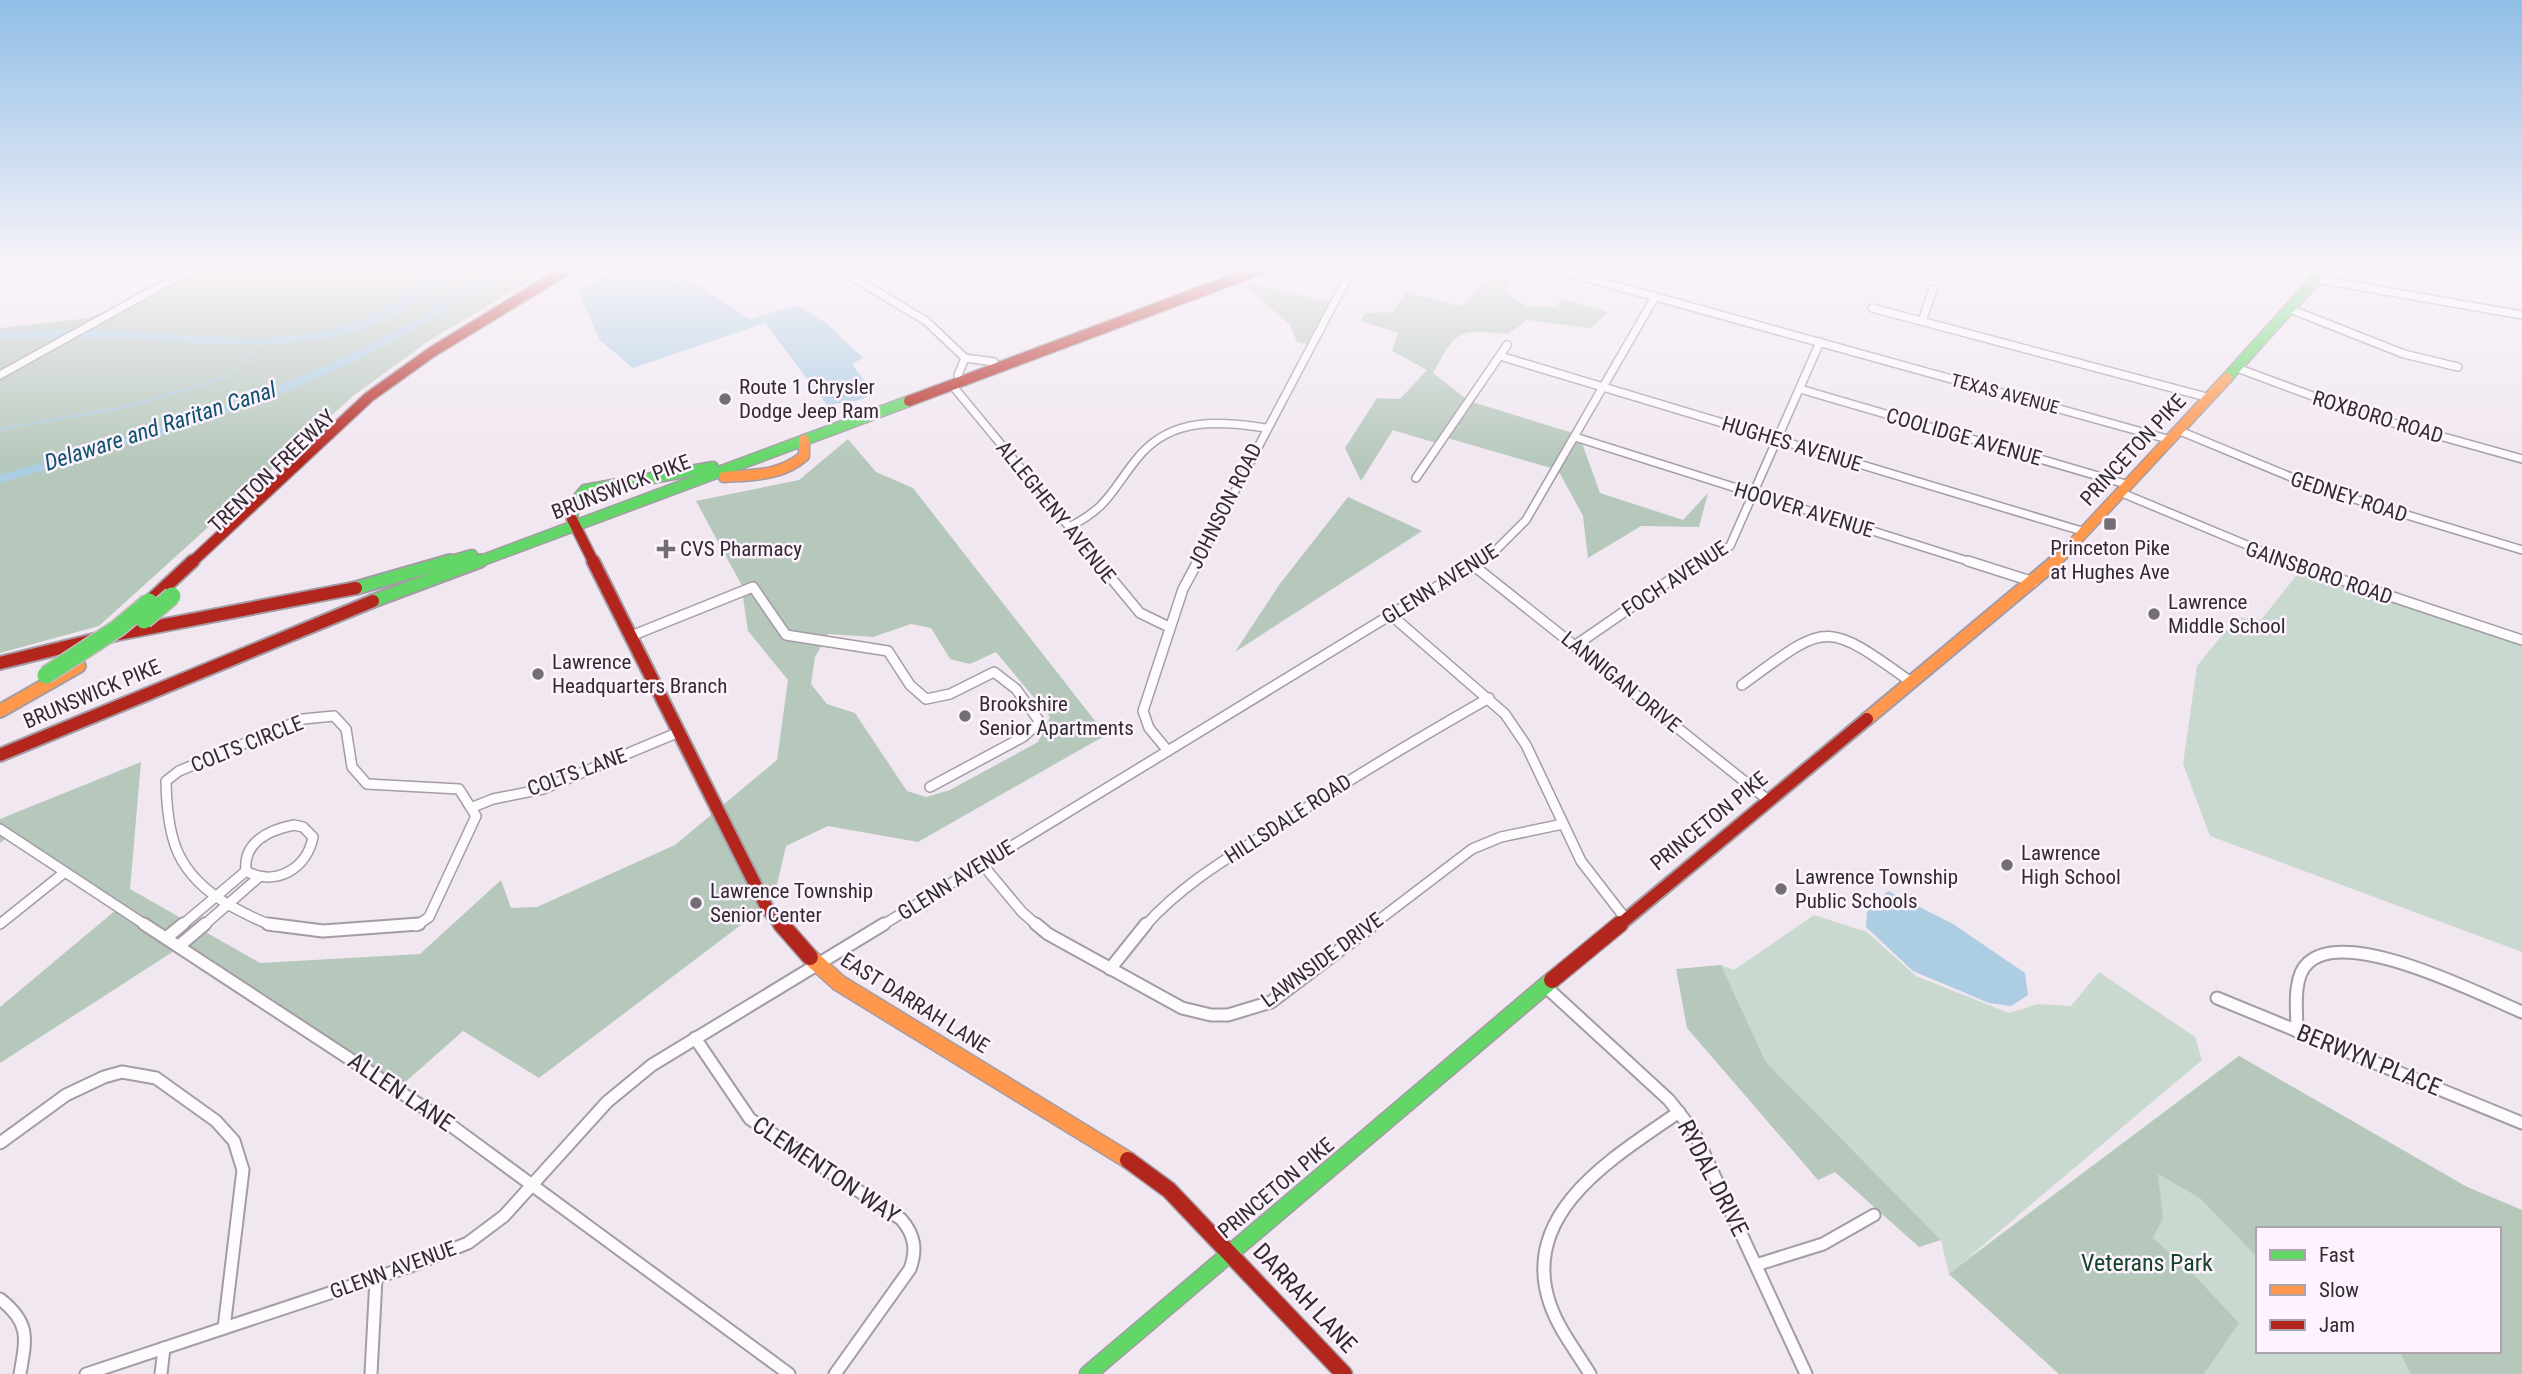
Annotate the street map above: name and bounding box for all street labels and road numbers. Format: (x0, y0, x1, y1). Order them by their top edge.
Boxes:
street label: TEXAS AVENUE (1949, 369, 2061, 418)
street label: ROXBORO ROAD (2310, 386, 2446, 448)
street label: PRINCETON PIKE (2075, 389, 2191, 511)
street label: COOLIDGE AVENUE (1883, 403, 2045, 471)
street label: TRENTON FREEWAY (204, 405, 340, 537)
street label: HUGHES AVENUE (1719, 411, 1865, 477)
street label: ALLEGHENY AVENUE (991, 436, 1121, 588)
street label: JOHNSON ROAD (1183, 439, 1267, 573)
street label: BRUNSWICK PIKE (548, 450, 694, 524)
street label: GEDNEY ROAD (2287, 467, 2411, 527)
street label: HOOVER AVENUE (1731, 477, 1877, 543)
street label: FOCH AVENUE (1618, 536, 1732, 622)
street label: GAINSBORO ROAD (2242, 537, 2396, 609)
street label: GLENN AVENUE (1378, 539, 1502, 629)
street label: LANNIGAN DRIVE (1557, 627, 1685, 737)
street label: BRUNSWICK PIKE (20, 654, 164, 734)
street label: COLTS CIRCLE (187, 711, 307, 777)
street label: COLTS LANE (524, 743, 630, 801)
street label: PRINCETON PIKE (1646, 767, 1772, 875)
street label: HILLSDALE ROAD (1220, 769, 1356, 869)
street label: GLENN AVENUE (894, 835, 1018, 925)
street label: LAWNSIDE DRIVE (1256, 908, 1388, 1012)
street label: EAST DARRAH LANE (836, 948, 994, 1058)
street label: BERWYN PLACE (2293, 1018, 2445, 1102)
street label: ALLEN LANE (343, 1046, 459, 1138)
street label: CLEMENTON WAY (747, 1110, 905, 1230)
street label: RYDAL DRIVE (1672, 1115, 1754, 1241)
street label: PRINCETON PIKE (1213, 1133, 1339, 1243)
street label: GLENN AVENUE (327, 1236, 459, 1304)
street label: DARRAH LANE (1247, 1238, 1363, 1359)

